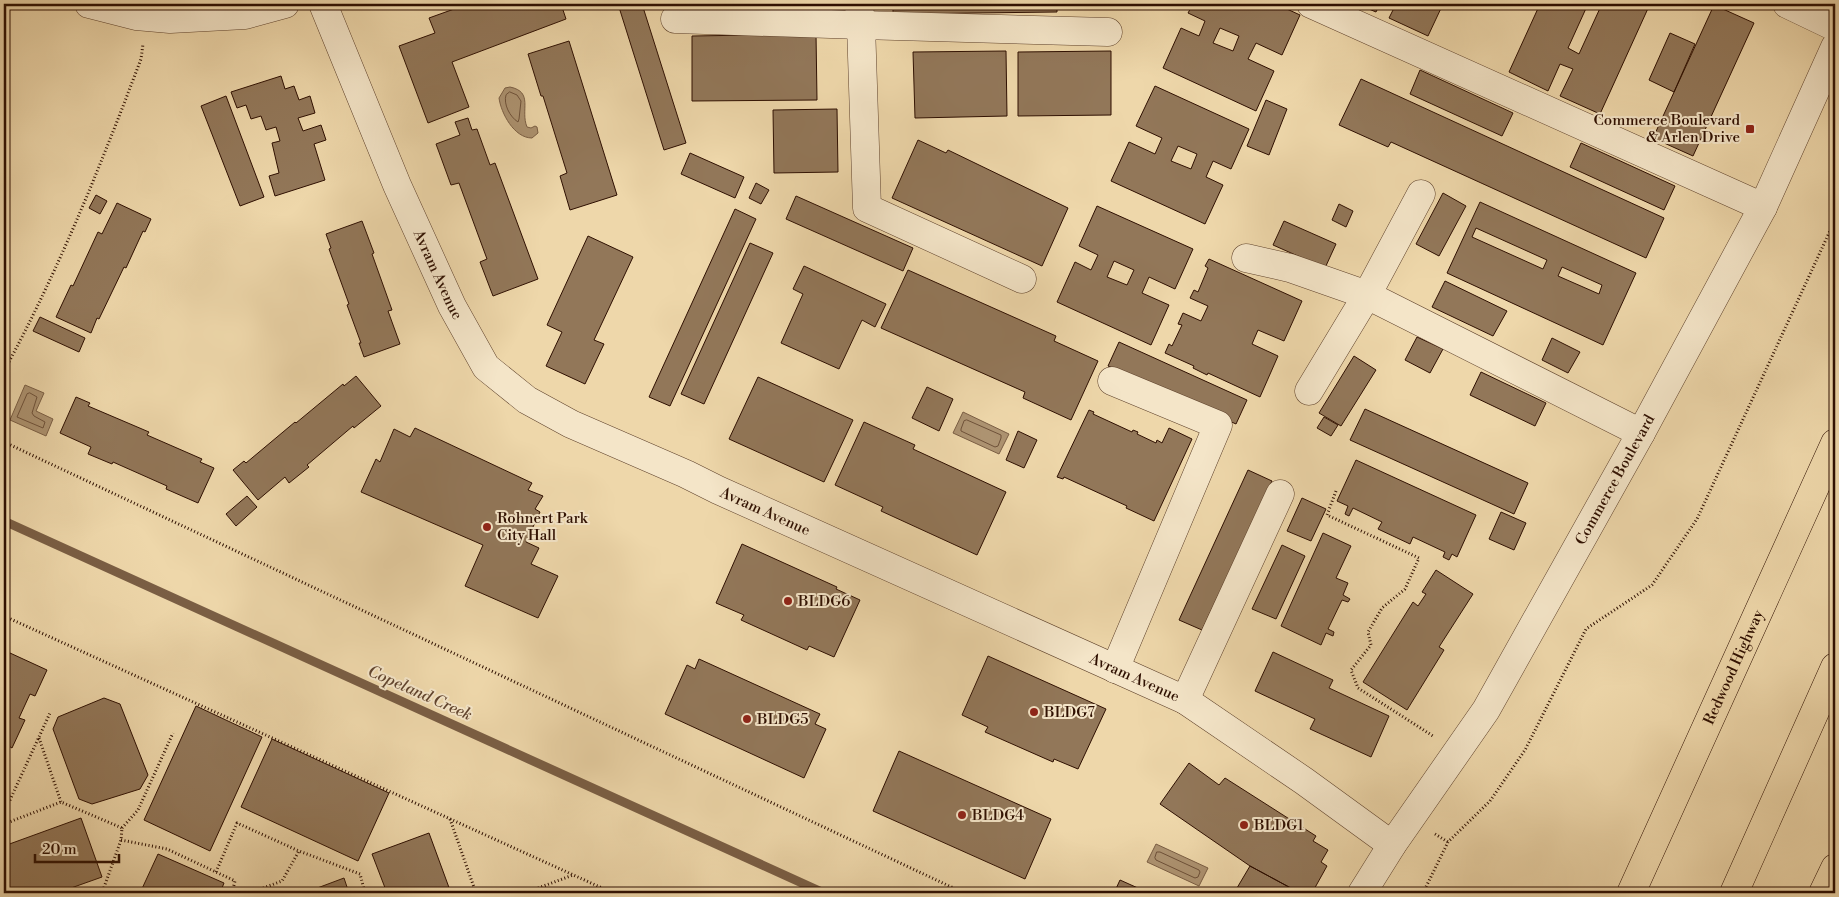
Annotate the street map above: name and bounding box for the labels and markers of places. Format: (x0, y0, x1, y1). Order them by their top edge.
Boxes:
place label: Commerce Boulevard & Arlen Drive (1594, 111, 1740, 147)
marker: Commerce Boulevard & Arlen Drive (1744, 123, 1756, 135)
place label: Rohnert Park City Hall (497, 509, 589, 545)
marker: Rohnert Park City Hall (481, 521, 493, 533)
place label: BLDG6 (797, 592, 850, 611)
marker: BLDG6 (782, 595, 794, 607)
place label: BLDG7 (1043, 703, 1095, 722)
marker: BLDG7 (1028, 706, 1040, 718)
place label: BLDG5 (756, 710, 808, 729)
marker: BLDG5 (741, 713, 753, 725)
place label: BLDG4 (971, 806, 1024, 825)
marker: BLDG4 (956, 809, 968, 821)
place label: BLDG1 (1253, 816, 1304, 835)
marker: BLDG1 (1238, 819, 1250, 831)

